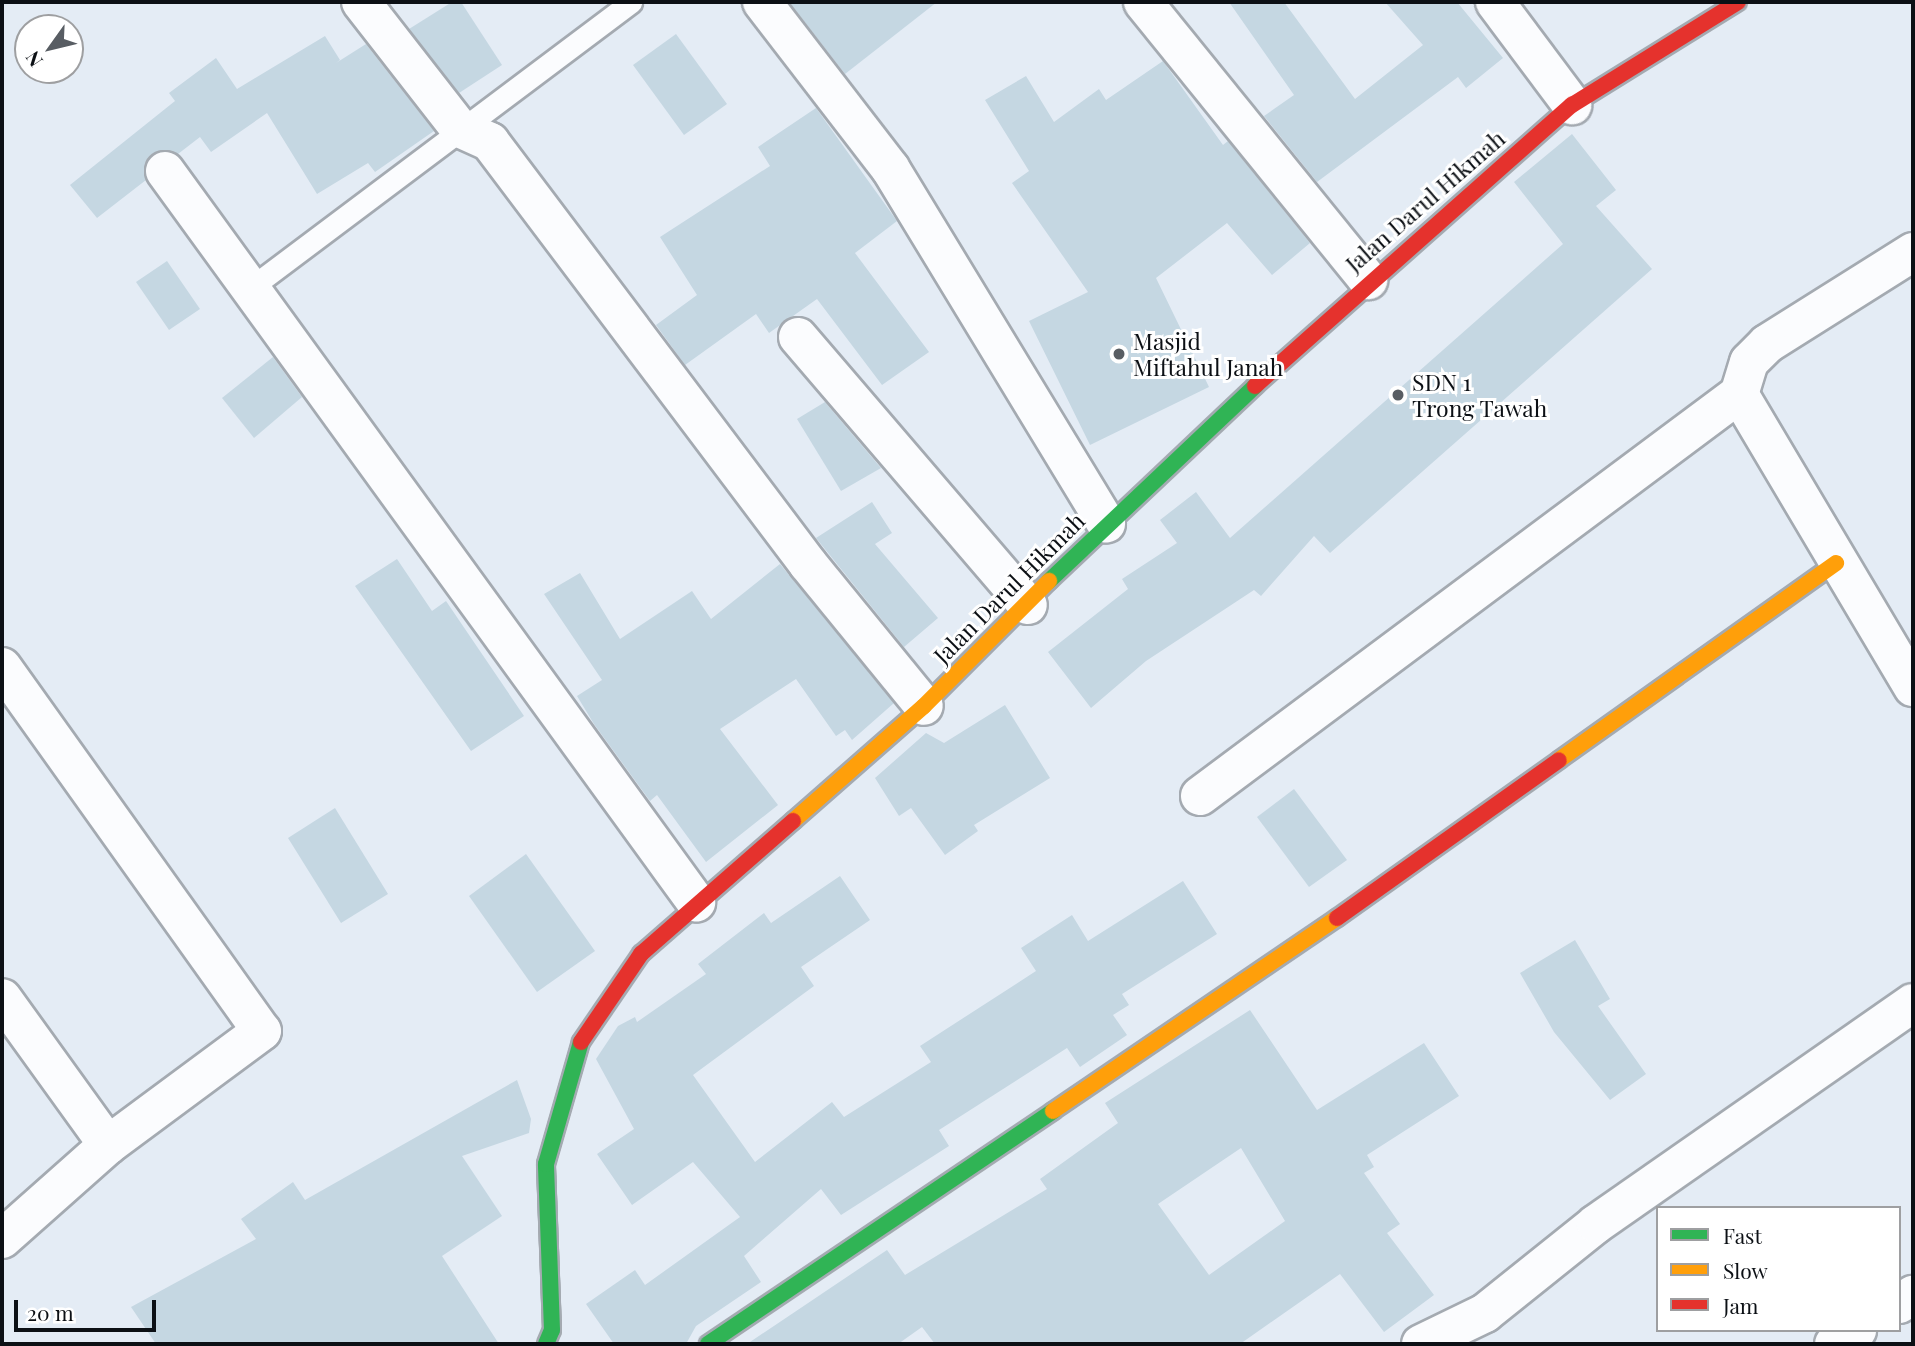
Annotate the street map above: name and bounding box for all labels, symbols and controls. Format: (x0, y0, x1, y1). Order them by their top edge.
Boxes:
north arrow (14, 14, 84, 84)
text: N (19, 47, 48, 73)
street label: Jalan Darul Hikmah (1340, 124, 1510, 278)
place label: Masjid Miftahul Janah (1133, 327, 1283, 381)
marker: Masjid Miftahul Janah (1111, 346, 1127, 362)
place label: SDN 1 Trong Tawah (1412, 368, 1548, 422)
marker: SDN 1 Trong Tawah (1390, 387, 1406, 403)
street label: Jalan Darul Hikmah (928, 507, 1090, 669)
legend (1656, 1206, 1901, 1332)
text: Fast (1723, 1221, 1762, 1249)
text: Slow (1723, 1256, 1768, 1284)
scale bar (18, 1286, 159, 1330)
text: Jam (1723, 1291, 1759, 1319)
text: 20 m (27, 1298, 74, 1326)

